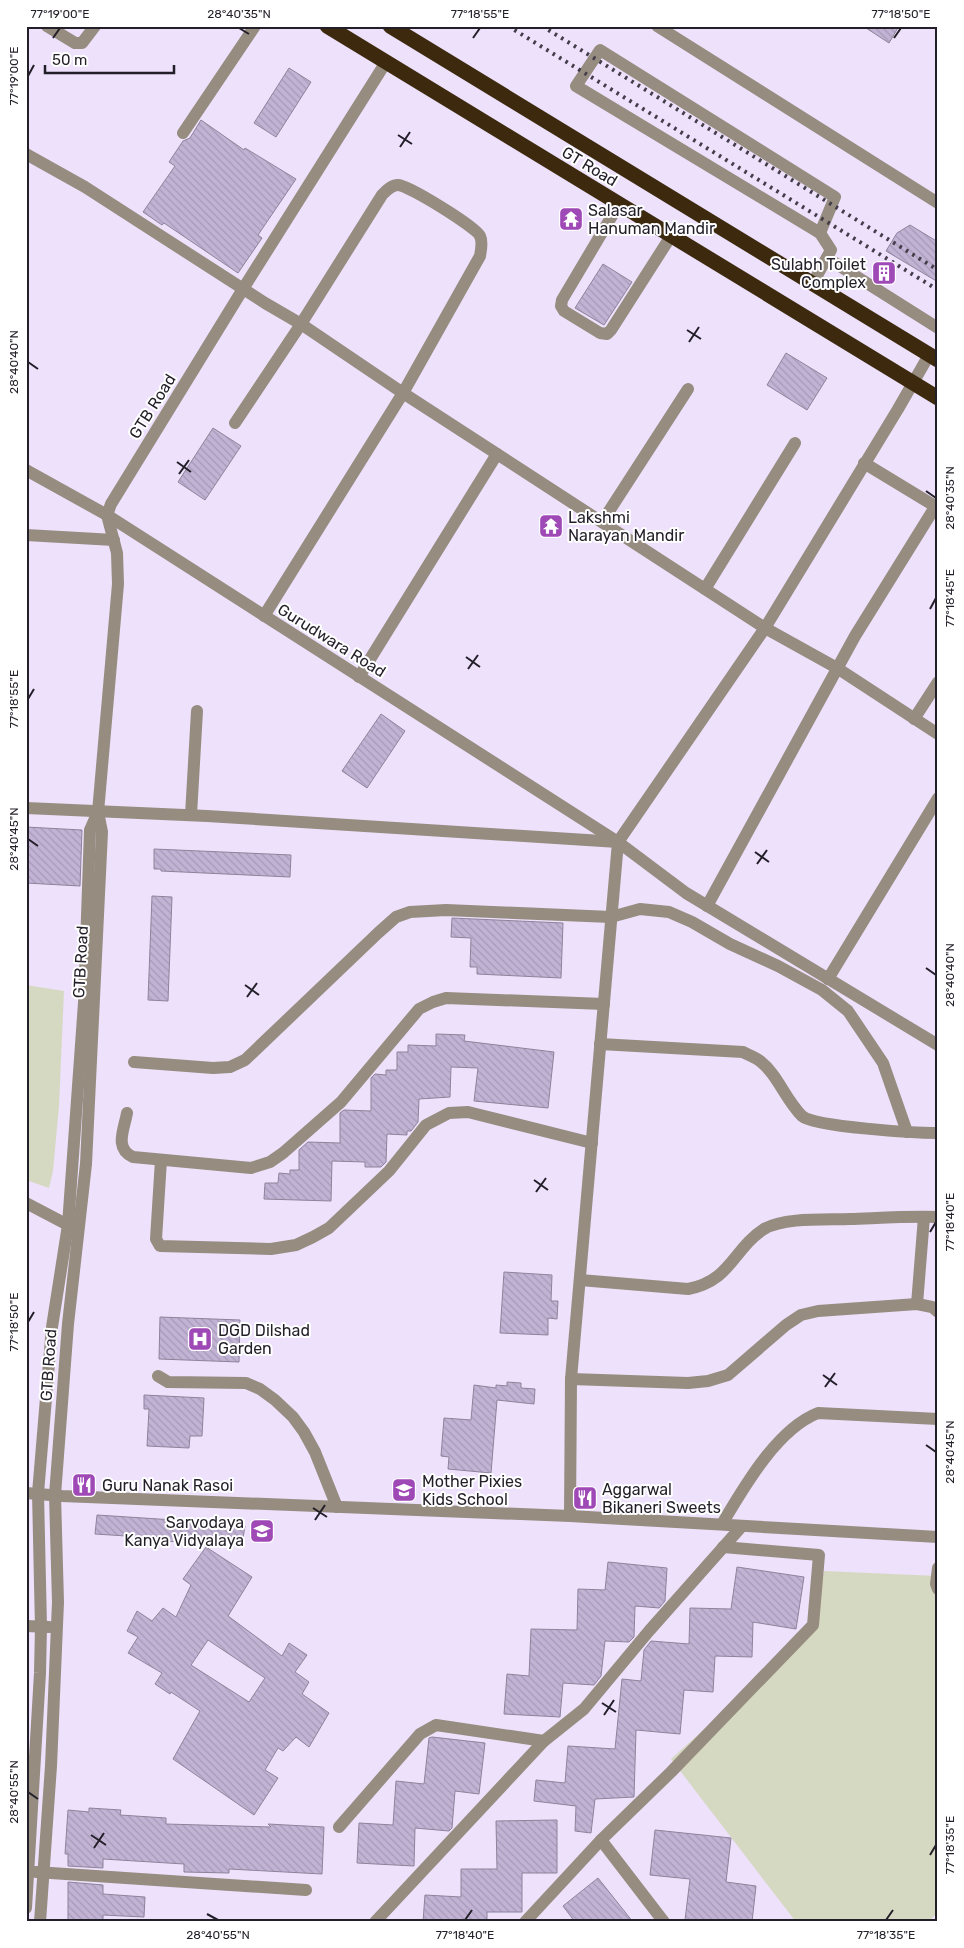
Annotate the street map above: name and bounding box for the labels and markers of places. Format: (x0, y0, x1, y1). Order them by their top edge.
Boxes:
place label: Salasar Hanuman Mandir (588, 201, 715, 238)
temple icon: Salasar Hanuman Mandir (558, 206, 584, 232)
place label: Sulabh Toilet Complex (771, 255, 866, 292)
building icon: Sulabh Toilet Complex (871, 260, 897, 286)
place label: Lakshmi Narayan Mandir (568, 508, 684, 545)
temple icon: Lakshmi Narayan Mandir (538, 513, 564, 539)
place label: DGD Dilshad Garden (218, 1321, 310, 1358)
hospital icon: DGD Dilshad Garden (187, 1326, 213, 1352)
restaurant icon: Guru Nanak Rasoi (71, 1472, 97, 1498)
place label: Mother Pixies Kids School (422, 1472, 522, 1509)
place label: Guru Nanak Rasoi (102, 1476, 233, 1495)
school or university icon: Mother Pixies Kids School (391, 1477, 417, 1503)
place label: Aggarwal Bikaneri Sweets (602, 1480, 721, 1517)
restaurant icon: Aggarwal Bikaneri Sweets (572, 1485, 598, 1511)
place label: Sarvodaya Kanya Vidyalaya (124, 1513, 244, 1550)
school or university icon: Sarvodaya Kanya Vidyalaya (249, 1518, 275, 1544)

